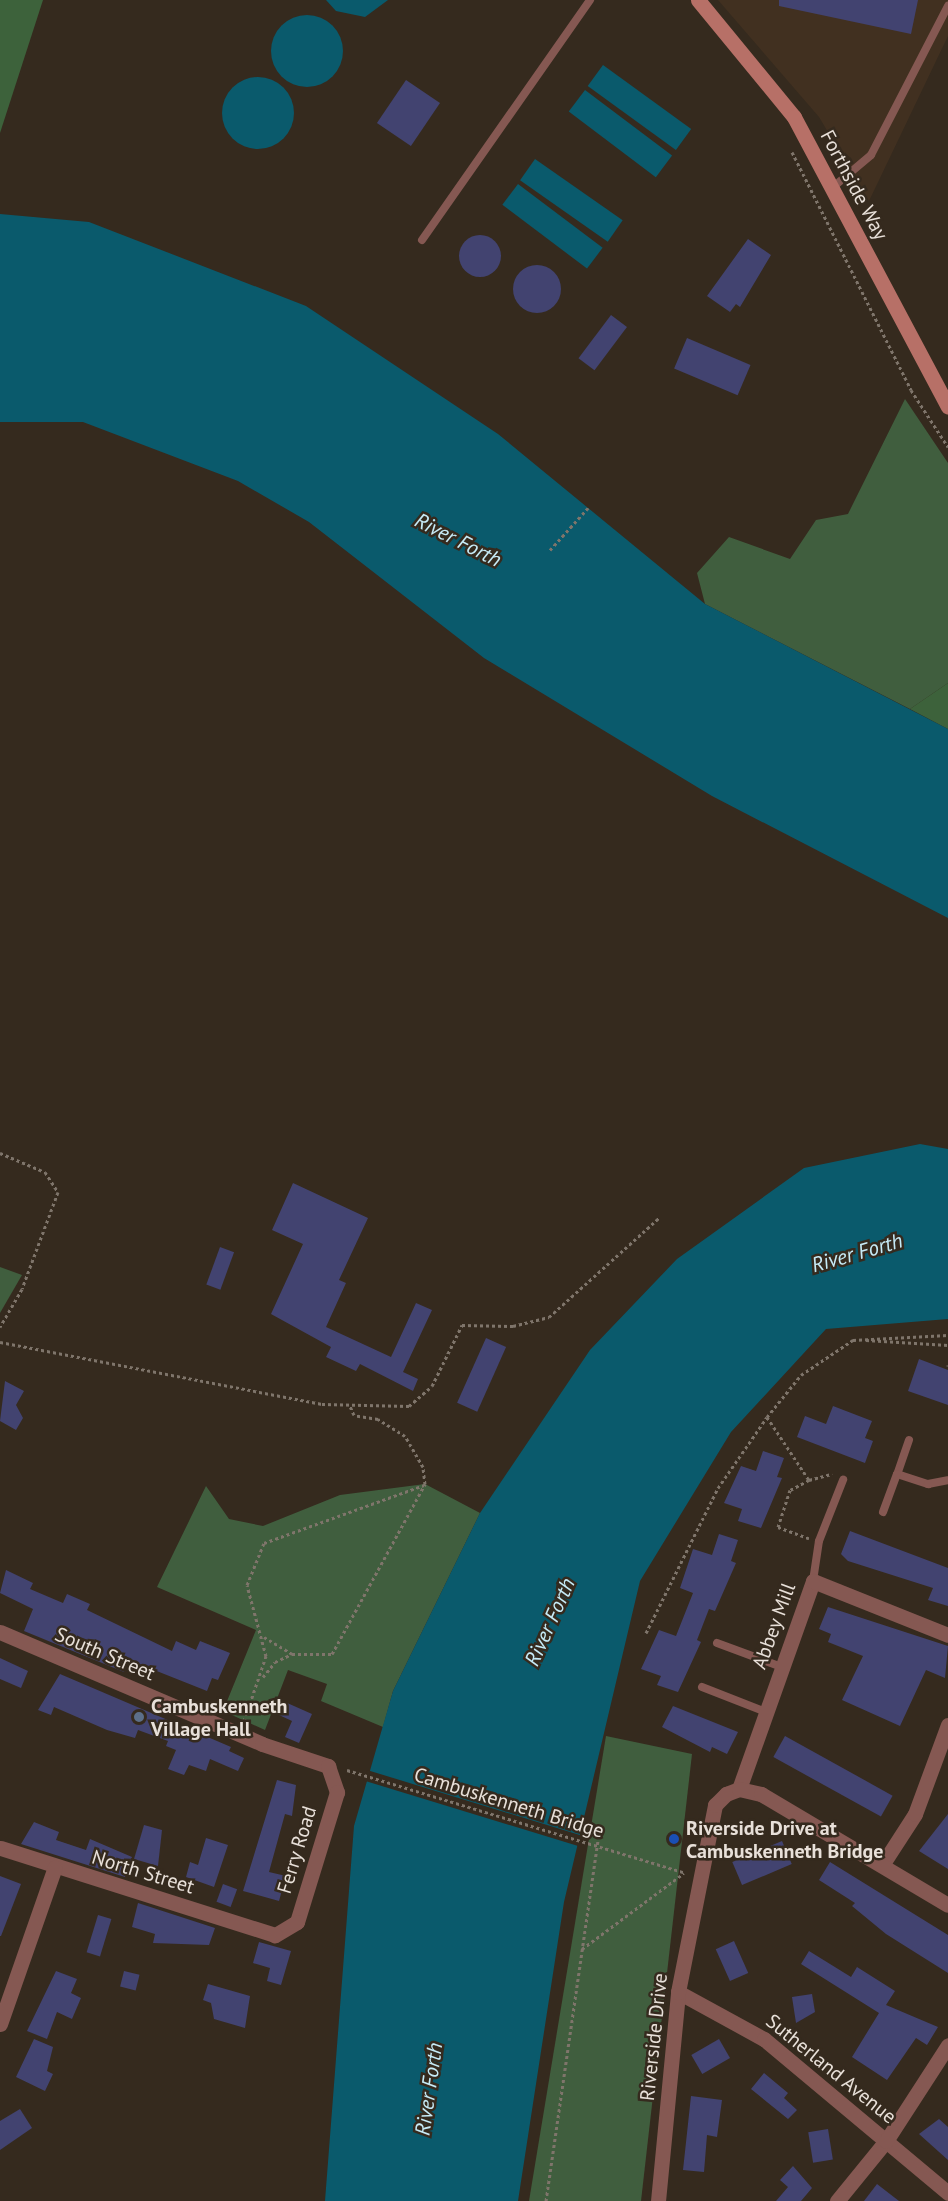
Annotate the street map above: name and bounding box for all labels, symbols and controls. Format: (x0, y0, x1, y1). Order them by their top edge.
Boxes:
street label: Forthside Way (815, 126, 893, 244)
water label: River Forth (411, 508, 505, 572)
water label: River Forth (809, 1228, 905, 1278)
water label: River Forth (519, 1574, 581, 1670)
street label: Abbey Mill (747, 1579, 801, 1673)
street label: South Street (51, 1622, 159, 1686)
place label: Cambuskenneth Village Hall (151, 1694, 287, 1741)
marker: Cambuskenneth Village Hall (132, 1710, 146, 1724)
street label: Cambuskenneth Bridge (411, 1763, 607, 1843)
street label: Ferry Road (272, 1803, 322, 1897)
place label: Riverside Drive at Cambuskenneth Bridge (686, 1816, 883, 1863)
marker: Riverside Drive at Cambuskenneth Bridge (667, 1832, 681, 1846)
street label: North Street (89, 1845, 197, 1899)
street label: Riverside Drive (635, 1972, 673, 2102)
street label: Sutherland Avenue (761, 2009, 901, 2129)
water label: River Forth (410, 2041, 448, 2137)

